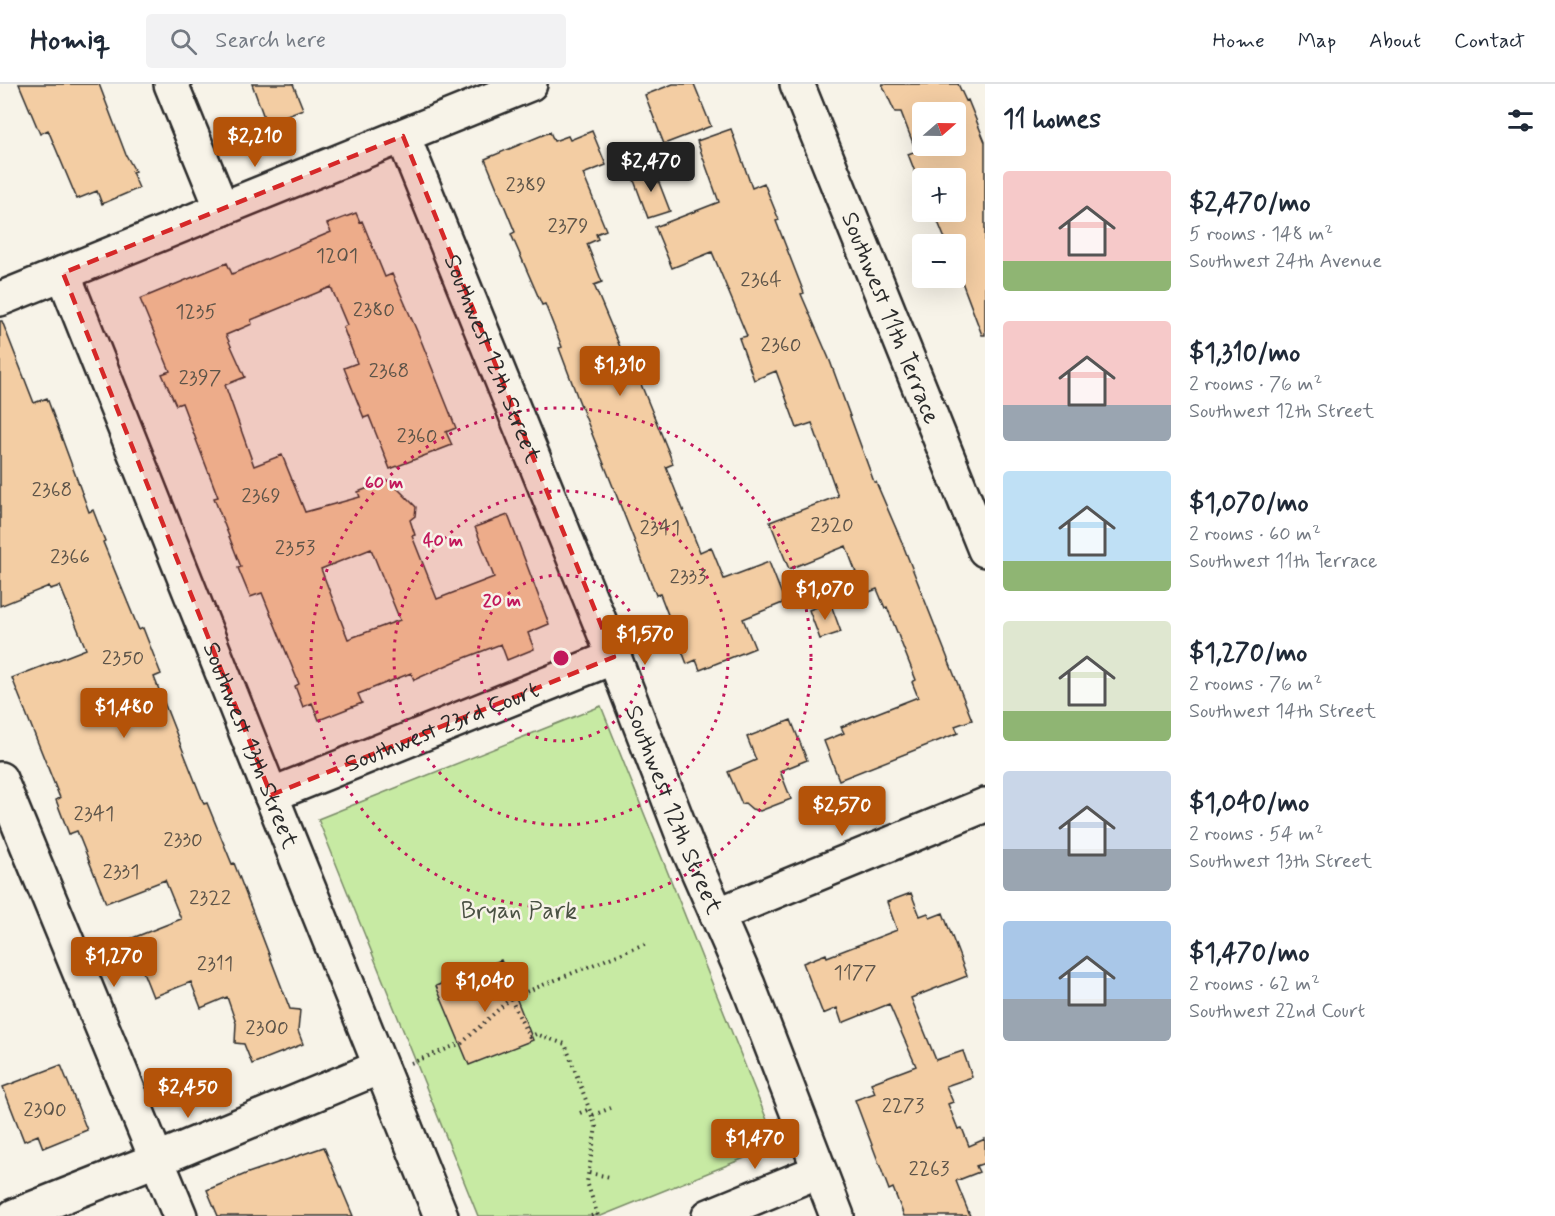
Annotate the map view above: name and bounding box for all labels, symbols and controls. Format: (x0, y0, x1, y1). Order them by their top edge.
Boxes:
search box (146, 14, 566, 68)
text: Homiq (30, 23, 110, 60)
icon: search (167, 25, 200, 58)
text: Search here (215, 27, 326, 55)
text: Home (1213, 27, 1265, 55)
text: Map (1298, 27, 1336, 55)
text: About (1369, 27, 1421, 55)
text: Contact (1454, 27, 1525, 55)
north arrow (912, 102, 966, 156)
map controls (912, 102, 966, 288)
text: 11 homes (1003, 103, 1101, 137)
icon: filters (1504, 104, 1537, 137)
pin: $2,210 (206, 117, 304, 168)
text: $2,210 (227, 123, 283, 150)
pin: $2,470 (602, 142, 700, 193)
text: $2,470 (621, 148, 681, 175)
button: + (912, 168, 966, 222)
house number: 2389 (506, 171, 546, 199)
text: $2,470/mo (1189, 187, 1311, 221)
icon: home (1051, 195, 1123, 267)
street label: Southwest 11th Terrace (833, 208, 947, 429)
house number: 2379 (547, 212, 589, 240)
text: 5 rooms · 148 m² (1189, 221, 1333, 248)
button: − (912, 234, 966, 288)
house number: 1201 (316, 242, 358, 270)
text: Southwest 24th Avenue (1189, 248, 1382, 275)
street label: Southwest 12th Street (436, 250, 548, 468)
house number: 2364 (740, 266, 782, 294)
house number: 2380 (353, 296, 395, 324)
house number: 1235 (175, 298, 217, 326)
house number: 2360 (761, 331, 801, 359)
text: $1,310/mo (1189, 337, 1300, 371)
icon: home (1051, 345, 1123, 417)
pin: $1,310 (571, 346, 669, 397)
text: $1,310 (594, 352, 646, 379)
house number: 2368 (369, 357, 409, 385)
house number: 2397 (179, 364, 222, 392)
text: 2 rooms · 76 m² (1189, 371, 1322, 398)
text: Southwest 12th Street (1189, 398, 1374, 425)
house number: 2360 (397, 422, 437, 450)
text: 60 m (365, 471, 403, 495)
house number: 2368 (32, 476, 72, 504)
house number: 2369 (241, 482, 281, 510)
text: $1,070/mo (1189, 487, 1309, 521)
icon: home (1051, 495, 1123, 567)
house number: 2320 (810, 511, 854, 539)
house number: 2341 (640, 514, 680, 542)
text: 2 rooms · 60 m² (1189, 521, 1321, 548)
text: 40 m (423, 529, 463, 553)
house number: 2353 (275, 534, 316, 562)
house number: 2366 (50, 543, 90, 571)
text: Southwest 11th Terrace (1189, 548, 1377, 575)
house number: 2333 (669, 563, 707, 591)
pin: $1,070 (776, 570, 874, 621)
text: $1,070 (796, 576, 854, 603)
text: 20 m (483, 589, 521, 613)
pin: $1,570 (596, 615, 694, 666)
text: $1,570 (616, 621, 674, 648)
text: $1,270/mo (1189, 637, 1307, 671)
street label: Southwest 13th Street (195, 638, 305, 853)
house number: 2350 (102, 644, 144, 672)
icon: home (1051, 645, 1123, 717)
centre of rings (551, 648, 571, 668)
text: 2 rooms · 76 m² (1189, 671, 1322, 698)
street label: Southwest 23rd Court (341, 675, 544, 781)
pin: $1,480 (75, 688, 173, 739)
text: $1,480 (94, 694, 154, 721)
text: Southwest 14th Street (1189, 698, 1376, 725)
street label: Southwest 12th Street (617, 701, 729, 919)
pin: $2,570 (793, 786, 891, 837)
text: $1,040/mo (1189, 787, 1309, 821)
text: $2,570 (813, 792, 871, 819)
icon: home (1051, 795, 1123, 867)
house number: 2341 (74, 800, 114, 828)
text: 2 rooms · 54 m² (1189, 821, 1323, 848)
house number: 2330 (163, 826, 203, 854)
text: Southwest 13th Street (1189, 848, 1372, 875)
house number: 2331 (102, 858, 140, 886)
house number: 2322 (189, 884, 231, 912)
park label: Bryan Park (461, 896, 577, 927)
pin: $1,270 (65, 937, 163, 988)
text: $1,470/mo (1189, 937, 1310, 971)
text: $1,270 (85, 943, 143, 970)
icon: home (1051, 945, 1123, 1017)
house number: 2311 (197, 950, 233, 978)
house number: 1177 (834, 959, 877, 987)
pin: $1,040 (436, 962, 534, 1013)
text: $1,040 (455, 968, 515, 995)
text: 2 rooms · 62 m² (1189, 971, 1320, 998)
text: Southwest 22nd Court (1189, 998, 1365, 1025)
house number: 2300 (245, 1014, 289, 1042)
pin: $2,450 (139, 1068, 237, 1119)
text: $2,450 (158, 1074, 218, 1101)
house number: 2273 (882, 1092, 925, 1120)
house number: 2300 (23, 1096, 67, 1124)
pin: $1,470 (706, 1119, 804, 1170)
text: $1,470 (725, 1125, 785, 1152)
house number: 2263 (909, 1155, 950, 1183)

